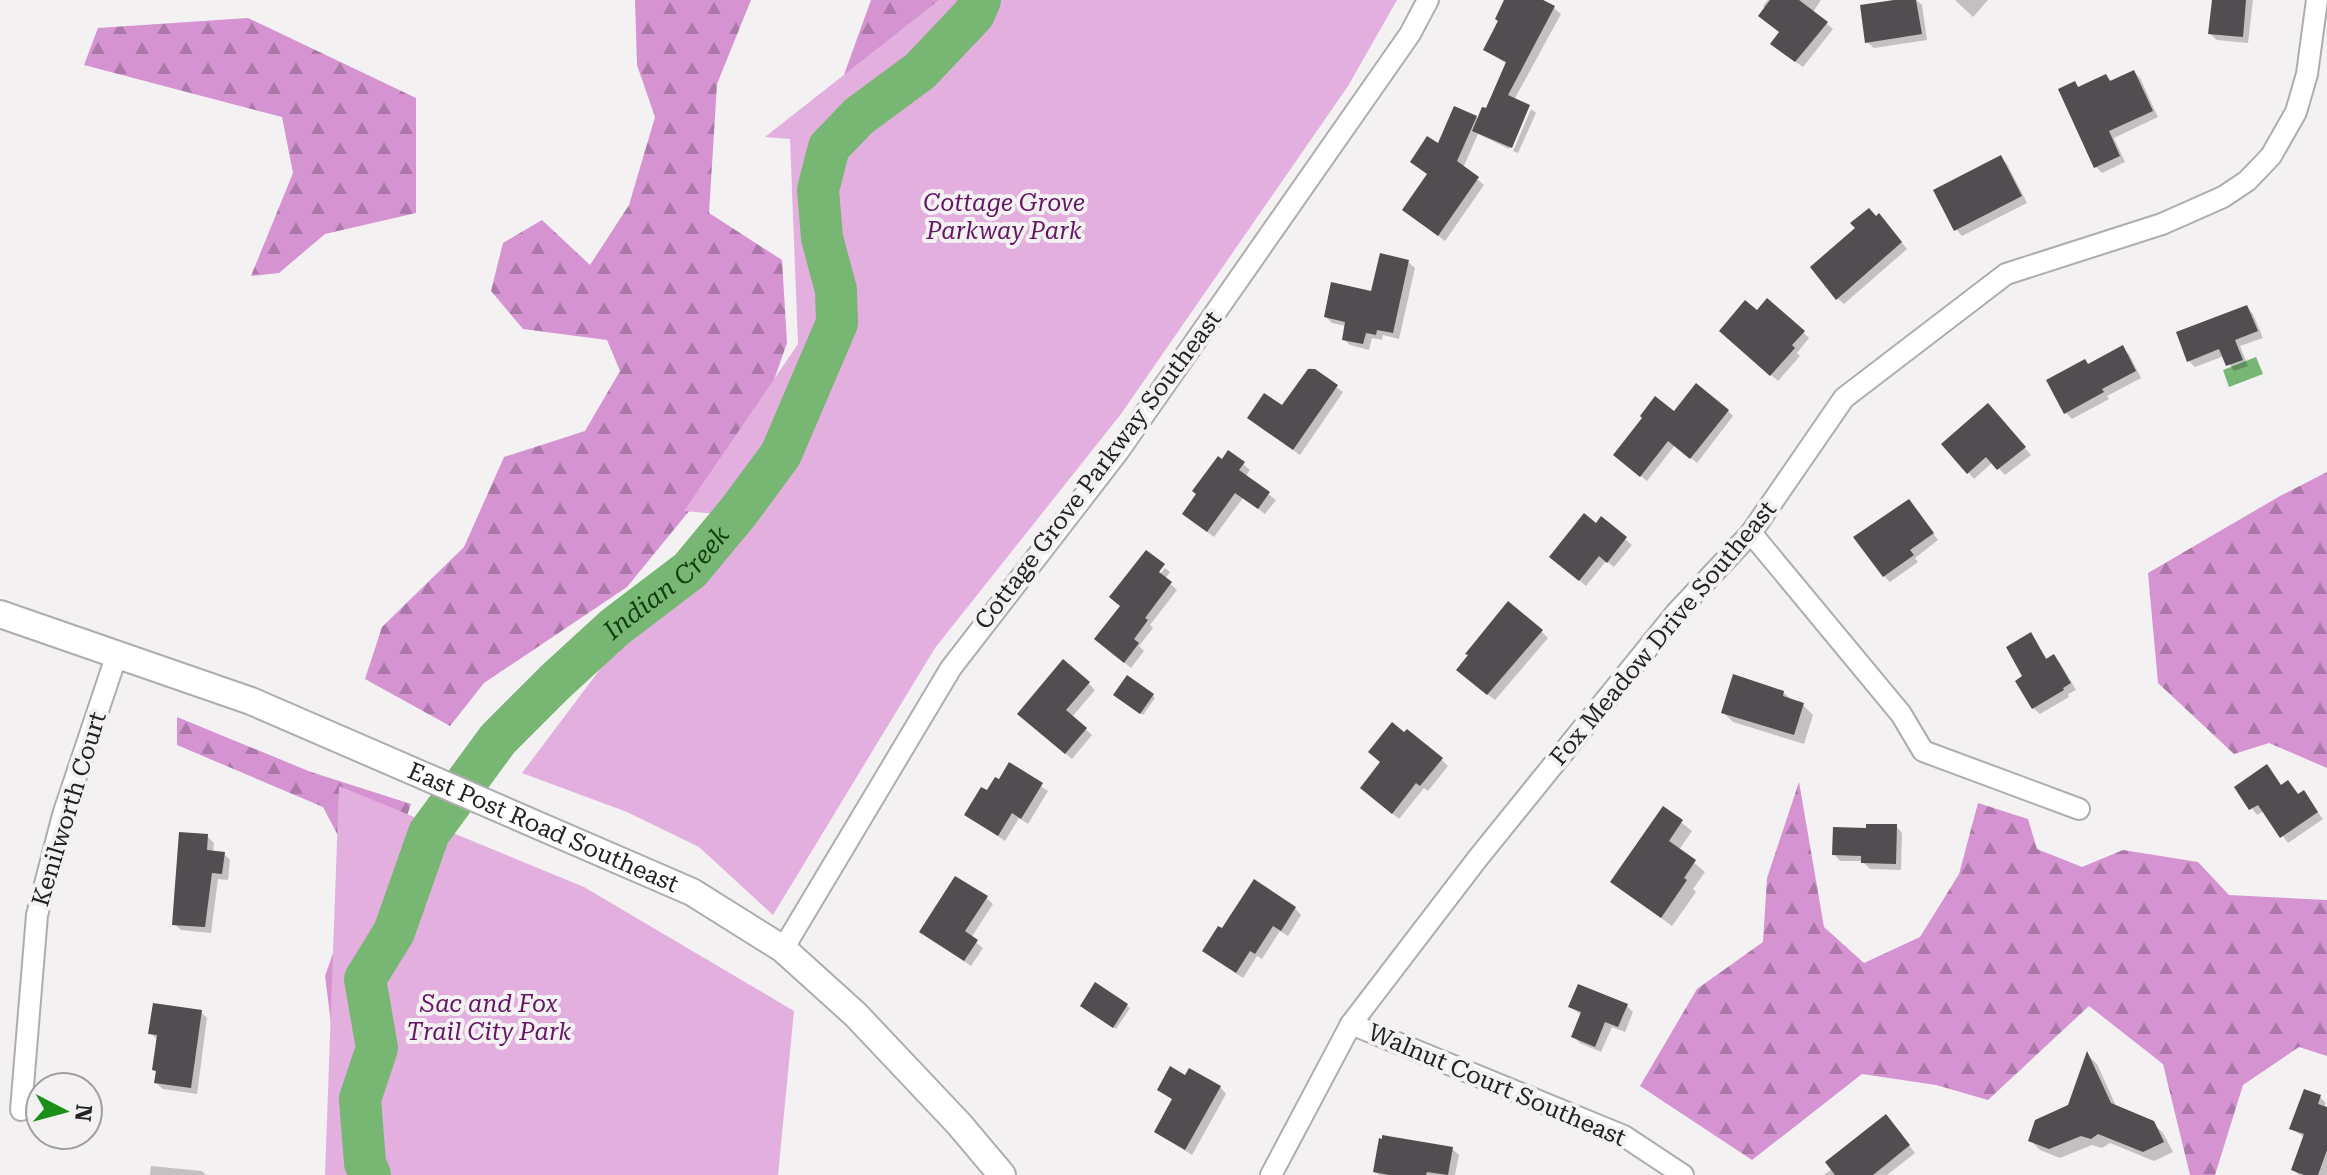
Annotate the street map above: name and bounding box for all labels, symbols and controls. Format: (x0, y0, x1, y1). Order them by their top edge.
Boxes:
park label: Cottage Grove Parkway Park (923, 189, 1085, 245)
street label: Cottage Grove Parkway Southeast (969, 305, 1227, 635)
street label: Fox Meadow Drive Southeast (1544, 495, 1782, 771)
water label: Indian Creek (596, 519, 736, 646)
street label: Kenilworth Court (26, 708, 112, 910)
street label: East Post Road Southeast (404, 757, 683, 898)
park label: Sac and Fox Trail City Park (407, 990, 571, 1046)
street label: Walnut Court Southeast (1364, 1018, 1630, 1152)
north arrow (24, 1071, 104, 1151)
text: N (70, 1103, 97, 1123)

